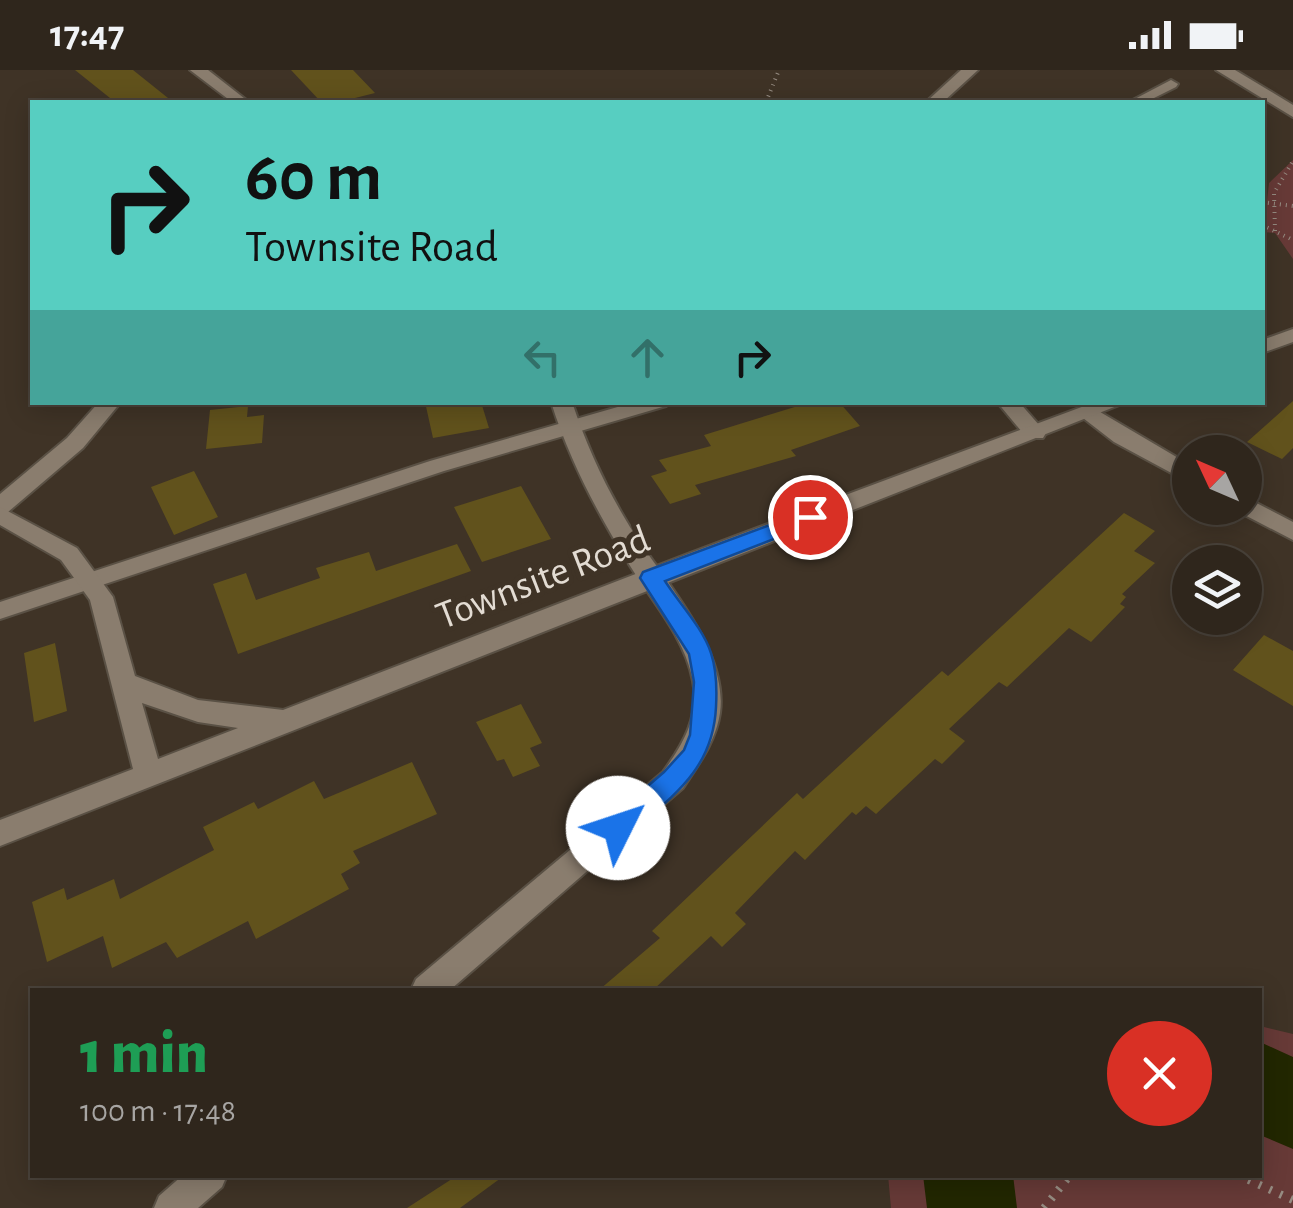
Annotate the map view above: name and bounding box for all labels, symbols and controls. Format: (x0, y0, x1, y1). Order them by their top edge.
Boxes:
text: 17:47 (50, 16, 124, 54)
icon: right (80, 140, 210, 270)
text: 60 m (245, 143, 382, 213)
text: Townsite Road (245, 225, 498, 270)
icon: left (515, 330, 570, 385)
icon: ahead (620, 330, 675, 385)
icon: right (725, 330, 780, 385)
north arrow (1172, 435, 1262, 525)
map controls (1172, 435, 1262, 635)
pin (768, 475, 853, 560)
icon: arrive (783, 490, 838, 545)
street label: Townsite Road (431, 519, 655, 637)
button: layers (1172, 545, 1262, 635)
position arrow (566, 776, 670, 880)
button: close (1107, 1021, 1212, 1126)
text: 1 min (80, 1024, 208, 1084)
text: 100 m · 17:48 (80, 1095, 236, 1127)

